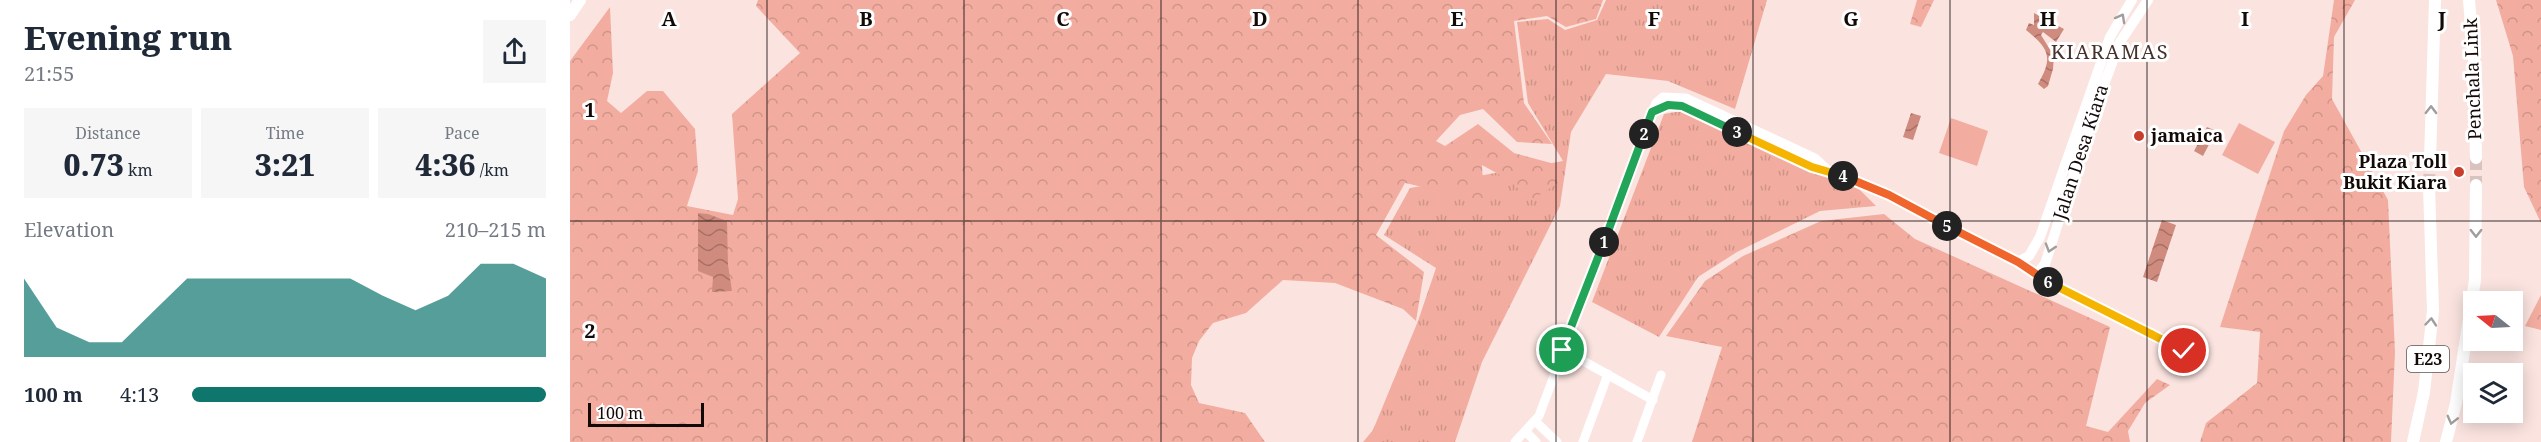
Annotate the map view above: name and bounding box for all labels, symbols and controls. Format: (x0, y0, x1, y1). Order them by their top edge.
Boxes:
text: A (661, 5, 677, 32)
text: B (859, 5, 873, 32)
text: C (1056, 5, 1070, 32)
text: D (1252, 5, 1268, 32)
text: E (1450, 5, 1464, 32)
text: F (1648, 5, 1660, 32)
text: G (1843, 5, 1859, 32)
text: H (2040, 5, 2056, 32)
text: I (2241, 5, 2249, 32)
text: J (2437, 5, 2446, 32)
one-way arrow (2114, 14, 2125, 24)
text: Evening run (24, 15, 232, 60)
street label: Penchala Link (2458, 17, 2486, 140)
button: share (483, 20, 546, 83)
district label: KIARAMAS (2051, 38, 2169, 65)
text: 21:55 (24, 60, 74, 87)
street label: Jalan Desa Kiara (2047, 81, 2113, 223)
text: 1 (584, 96, 596, 123)
one-way arrow (2425, 106, 2437, 115)
pin: 3 (1722, 117, 1752, 147)
pin: 2 (1629, 119, 1659, 149)
text: 3 (1732, 121, 1742, 143)
text: Distance (75, 122, 141, 144)
text: Time (266, 122, 304, 144)
text: Pace (444, 122, 480, 144)
text: 2 (1639, 123, 1649, 145)
place label: jamaica (2150, 123, 2223, 147)
marker: jamaica (2132, 129, 2146, 143)
text: 0.73 (63, 144, 124, 185)
text: 3:21 (255, 144, 315, 185)
text: 4:36 (415, 144, 476, 185)
place label: Plaza Toll Bukit Kiara (2343, 149, 2448, 194)
text: km (124, 159, 153, 181)
text: /km (476, 159, 509, 181)
pin: 4 (1828, 161, 1858, 191)
text: 4 (1838, 165, 1848, 187)
marker: Plaza Toll Bukit Kiara (2452, 165, 2466, 179)
pin: 5 (1932, 211, 1962, 241)
text: 5 (1942, 215, 1952, 237)
text: Elevation (24, 216, 114, 243)
text: 210–215 m (445, 216, 546, 243)
pin: 1 (1589, 227, 1619, 257)
one-way arrow (2470, 228, 2482, 237)
text: 1 (1599, 231, 1609, 253)
one-way arrow (2045, 242, 2057, 253)
pin: 6 (2033, 267, 2063, 297)
text: 6 (2043, 271, 2053, 293)
north arrow (2463, 291, 2523, 351)
map controls (2463, 291, 2523, 423)
text: 2 (584, 317, 596, 344)
one-way arrow (2425, 318, 2438, 327)
pin (1536, 324, 1587, 375)
pin (2158, 325, 2209, 376)
icon: arrive (1545, 333, 1578, 366)
icon: check (2167, 334, 2200, 367)
road number: E23 (2407, 346, 2449, 372)
button: layers (2463, 363, 2523, 423)
text: 100 m (24, 381, 83, 408)
text: 4:13 (120, 381, 159, 408)
scale bar (588, 400, 704, 428)
text: 100 m (597, 402, 643, 424)
one-way arrow (2446, 415, 2459, 425)

